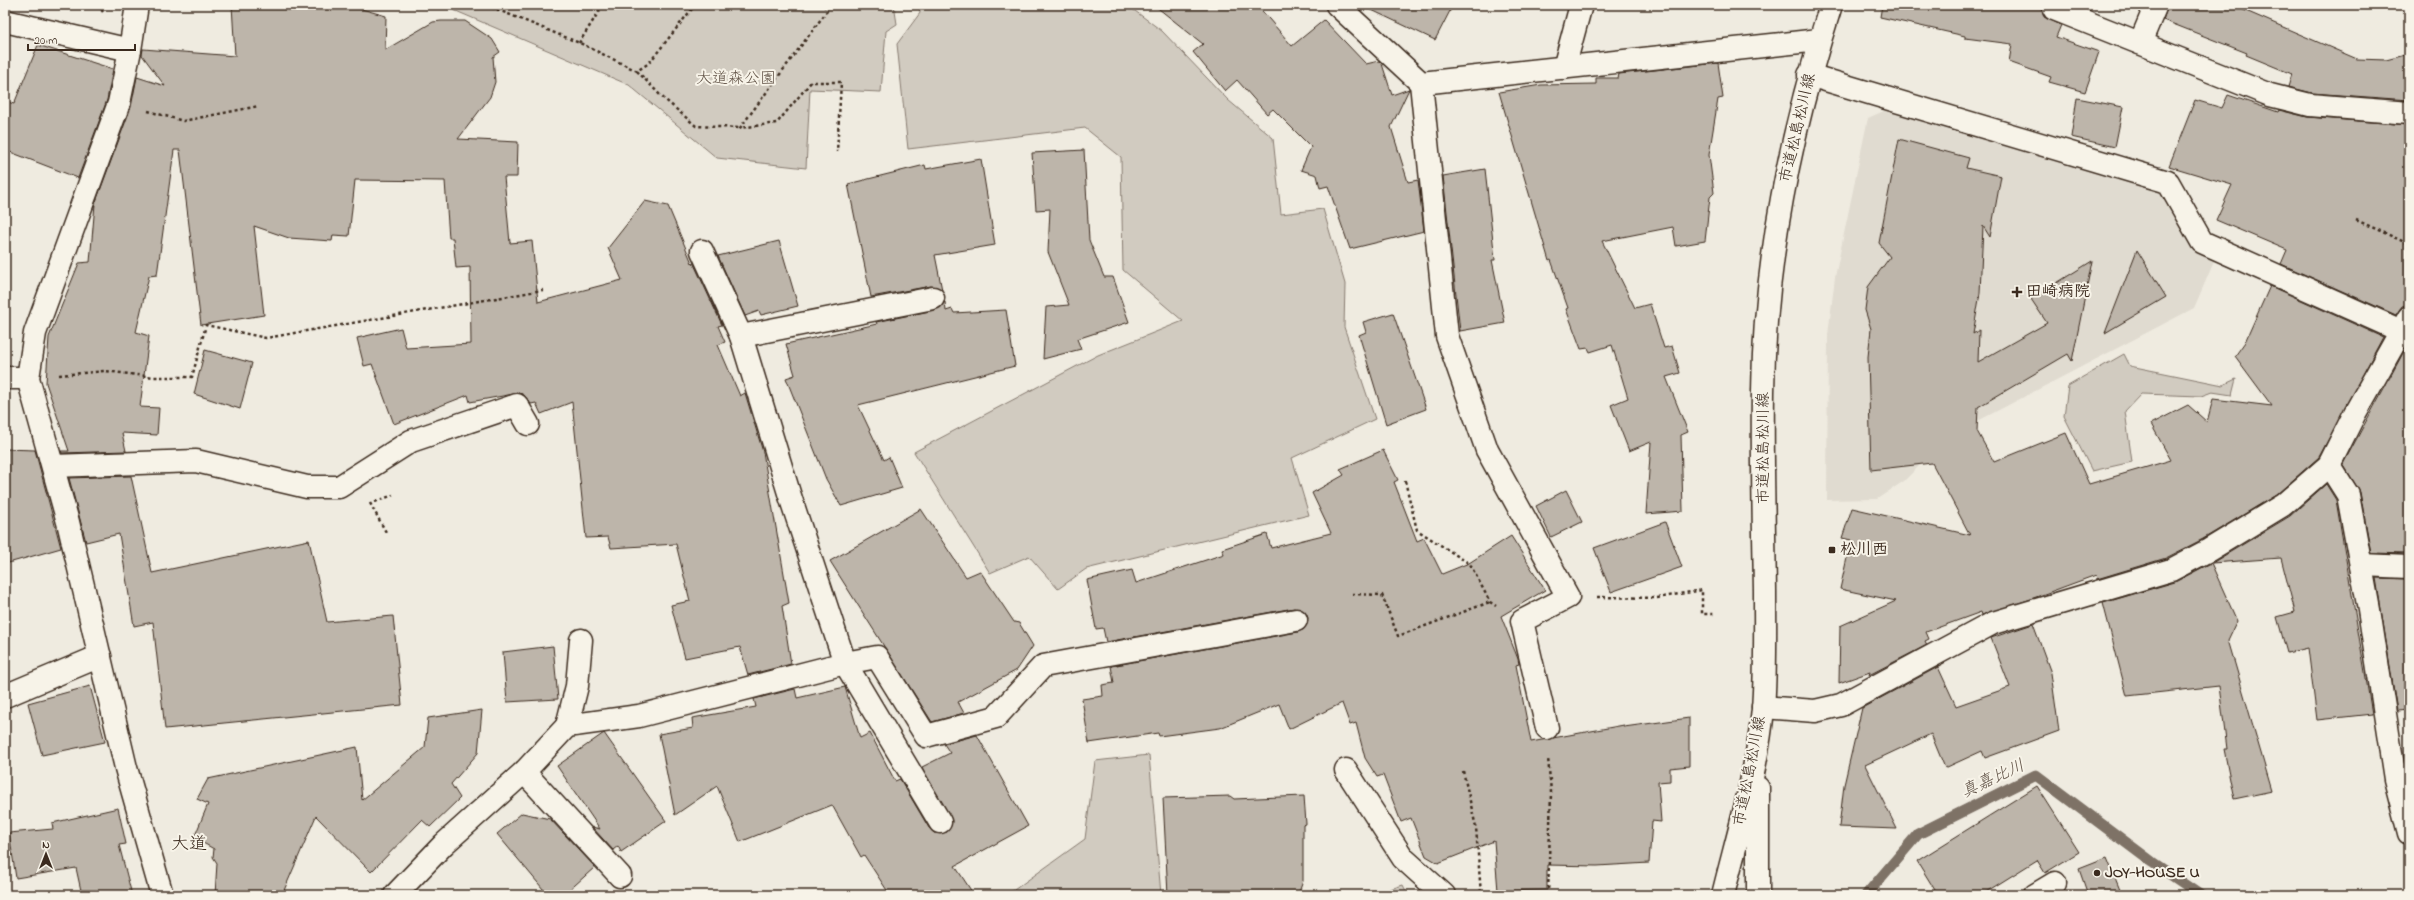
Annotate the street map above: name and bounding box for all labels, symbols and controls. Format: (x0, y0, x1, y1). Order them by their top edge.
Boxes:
scale bar (28, 26, 135, 52)
text: 20 m (34, 32, 57, 50)
park label: 大道森公園 (696, 67, 776, 91)
street label: 市道松島松川線 (1774, 71, 1822, 185)
place label: 田崎病院 (2026, 280, 2090, 304)
marker: 田崎病院 (2011, 286, 2023, 298)
street label: 市道松島松川線 (1752, 392, 1776, 504)
place label: 松川西 (1840, 538, 1888, 562)
marker: 松川西 (1827, 545, 1837, 555)
street label: 市道松島松川線 (1728, 714, 1772, 828)
water label: 真嘉比川 (1957, 753, 2029, 805)
district label: 大道 (171, 832, 207, 858)
north arrow (26, 834, 66, 874)
text: N (42, 837, 50, 853)
place label: JOY-HOUSE U (2105, 861, 2200, 885)
marker: JOY-HOUSE U (2092, 868, 2102, 878)

